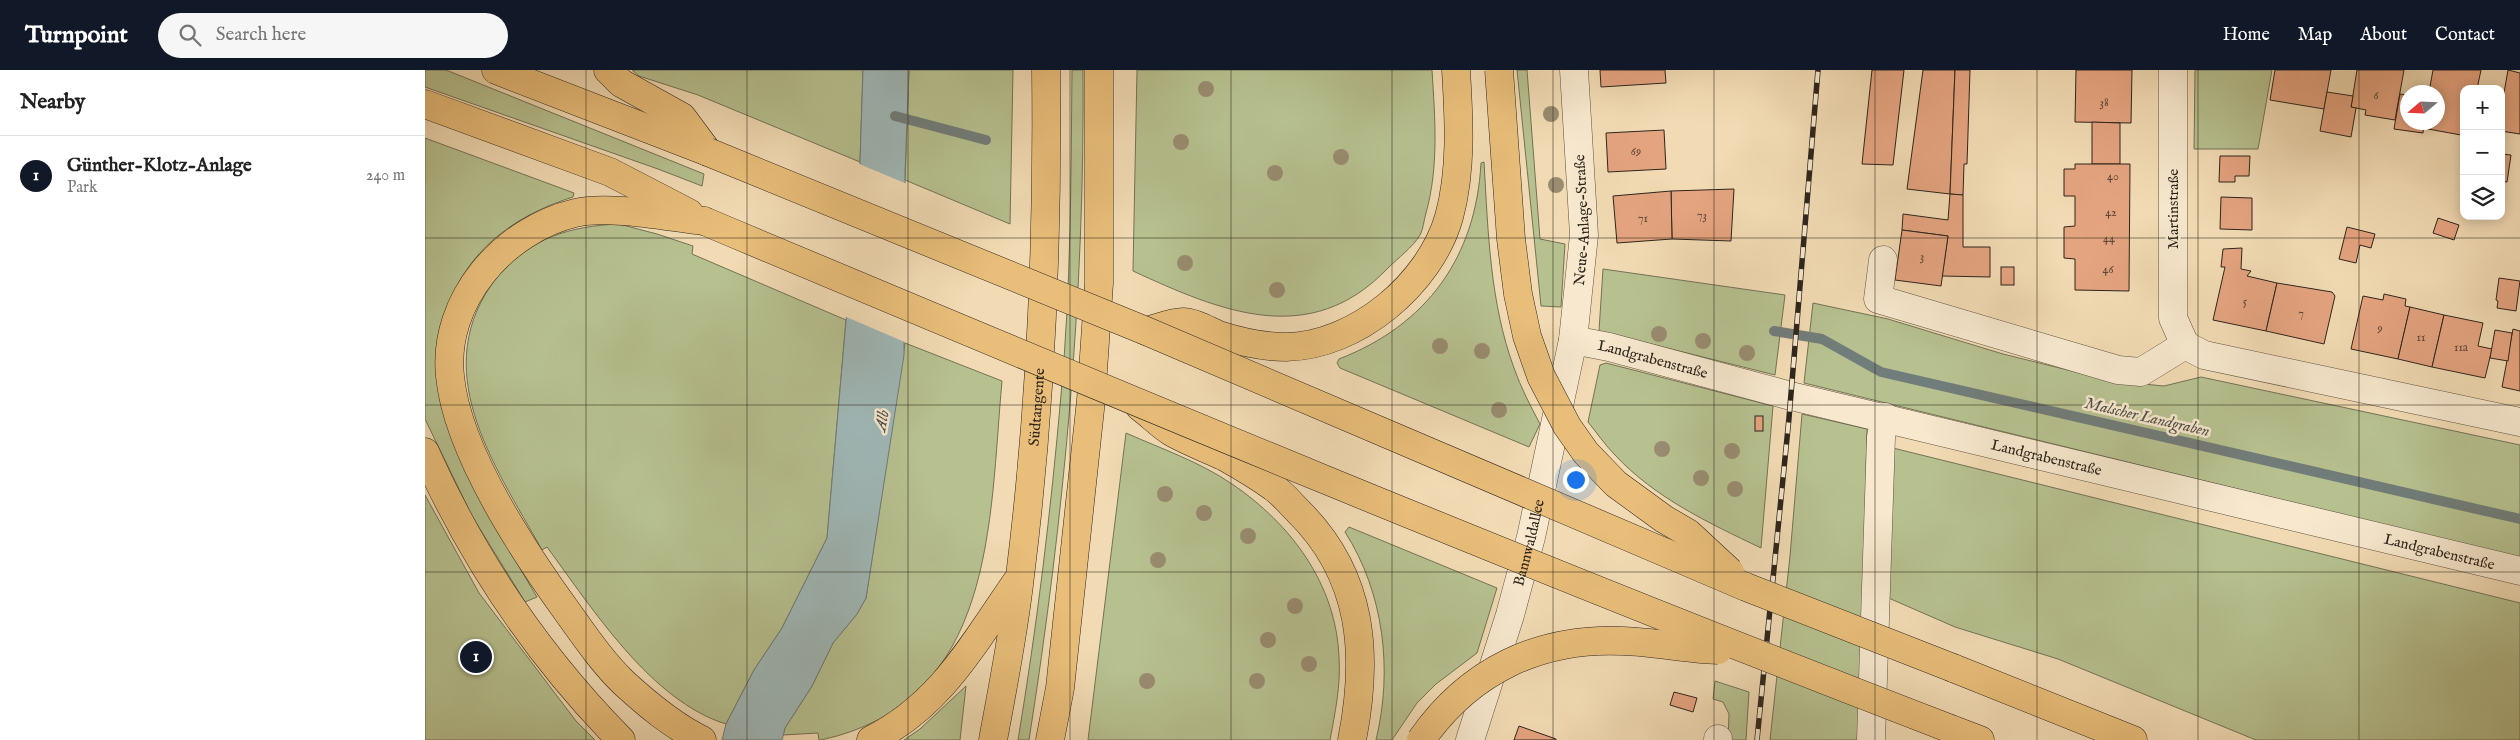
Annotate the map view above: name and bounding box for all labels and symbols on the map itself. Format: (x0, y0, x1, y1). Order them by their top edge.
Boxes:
north arrow (2400, 85, 2445, 130)
house number: 6 (2373, 88, 2379, 103)
house number: 38 (2099, 95, 2109, 110)
house number: 69 (1631, 144, 1641, 159)
street label: Neue-Anlage-Straße (1569, 154, 1594, 286)
house number: 40 (2107, 169, 2119, 184)
street label: Martinstraße (2164, 169, 2183, 249)
house number: 42 (2105, 205, 2117, 220)
house number: 73 (1697, 208, 1707, 223)
house number: 71 (1638, 211, 1648, 226)
house number: 44 (2103, 231, 2115, 246)
house number: 3 (1920, 249, 1924, 264)
house number: 46 (2103, 262, 2114, 277)
house number: 5 (2243, 294, 2248, 309)
house number: 7 (2298, 306, 2304, 321)
house number: 9 (2376, 321, 2383, 336)
house number: 11 (2417, 330, 2425, 345)
street label: Landgrabenstraße (1596, 336, 1710, 383)
house number: 11a (2454, 340, 2469, 355)
street label: Südtangente (1024, 367, 1049, 447)
water label: Malscher Landgraben (2083, 394, 2211, 442)
water label: Alb (871, 408, 895, 435)
street label: Landgrabenstraße (1989, 435, 2104, 480)
your location (1563, 467, 1589, 493)
street label: Bannwaldallee (1509, 497, 1548, 588)
street label: Landgrabenstraße (2382, 529, 2497, 574)
pin: 1 (460, 638, 492, 676)

